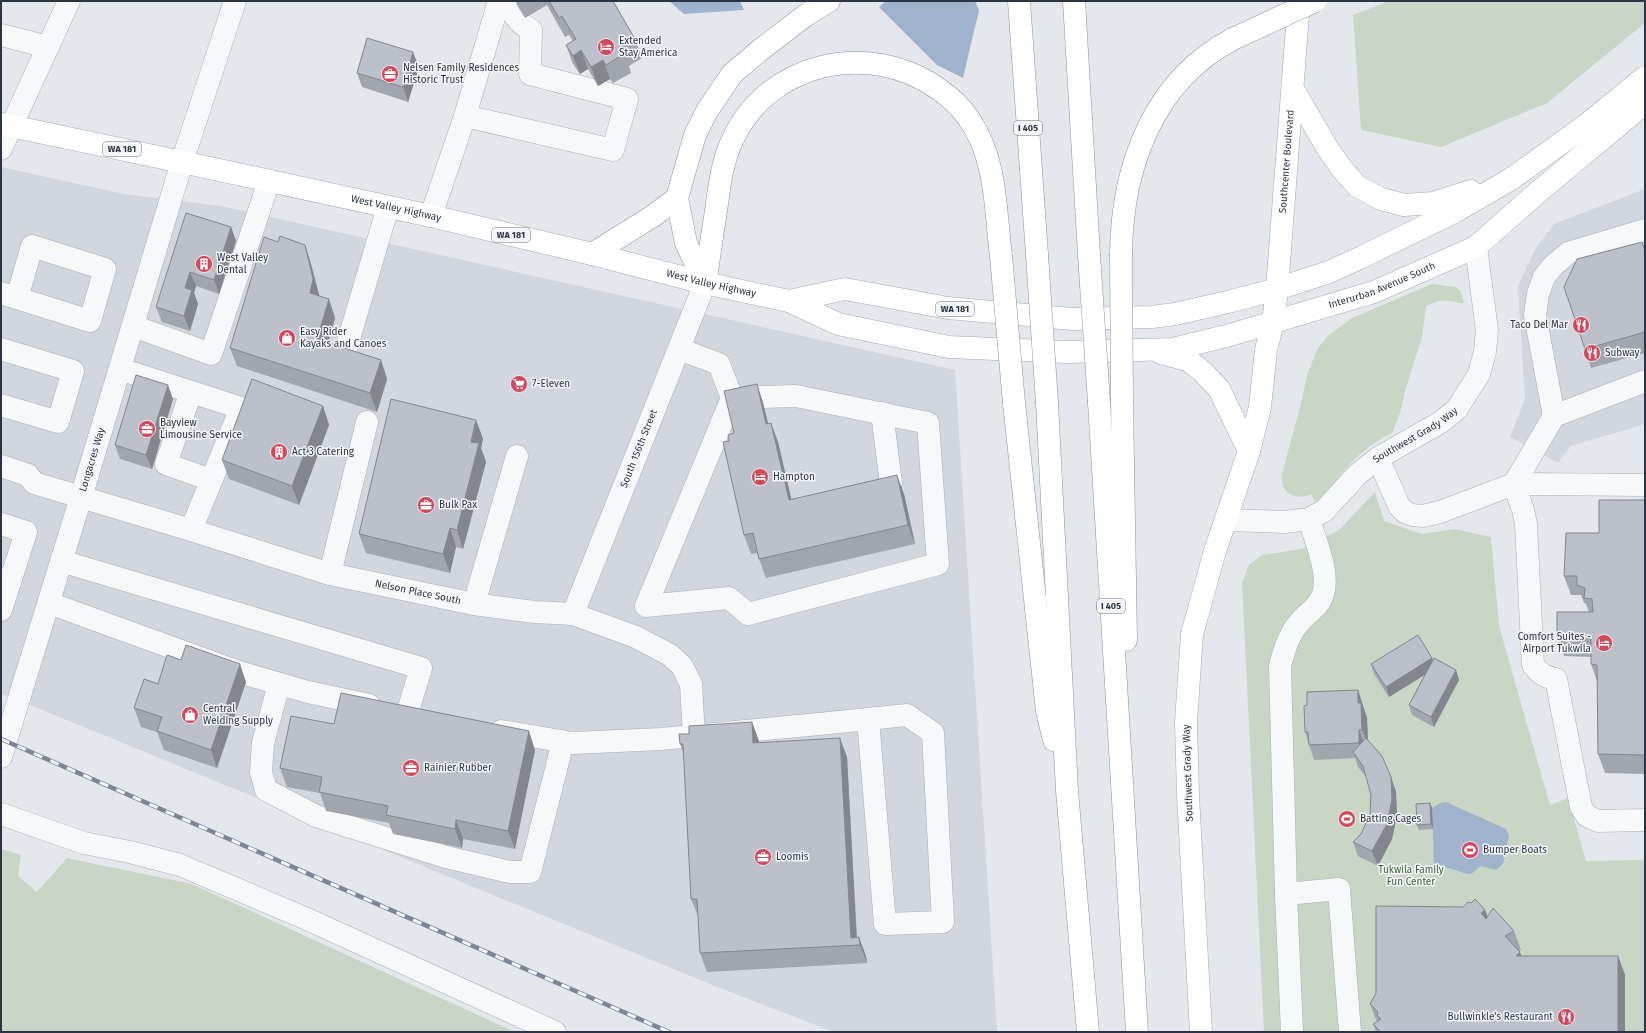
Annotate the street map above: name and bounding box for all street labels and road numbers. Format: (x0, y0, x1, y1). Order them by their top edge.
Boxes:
street label: Southcenter Boulevard (1277, 109, 1297, 214)
road number: I 405 (1014, 121, 1042, 135)
road number: WA 181 (103, 142, 141, 156)
street label: West Valley Highway (350, 193, 442, 224)
road number: WA 181 (492, 228, 530, 242)
street label: Interurban Avenue South (1327, 260, 1437, 311)
street label: West Valley Highway (665, 267, 757, 300)
road number: WA 181 (936, 302, 974, 316)
street label: Southwest Grady Way (1371, 405, 1460, 466)
street label: South 156th Street (618, 407, 660, 490)
street label: Longacres Way (77, 426, 108, 493)
street label: Nelson Place South (374, 578, 462, 607)
road number: I 405 (1097, 599, 1125, 613)
street label: Southwest Grady Way (1180, 724, 1196, 822)

